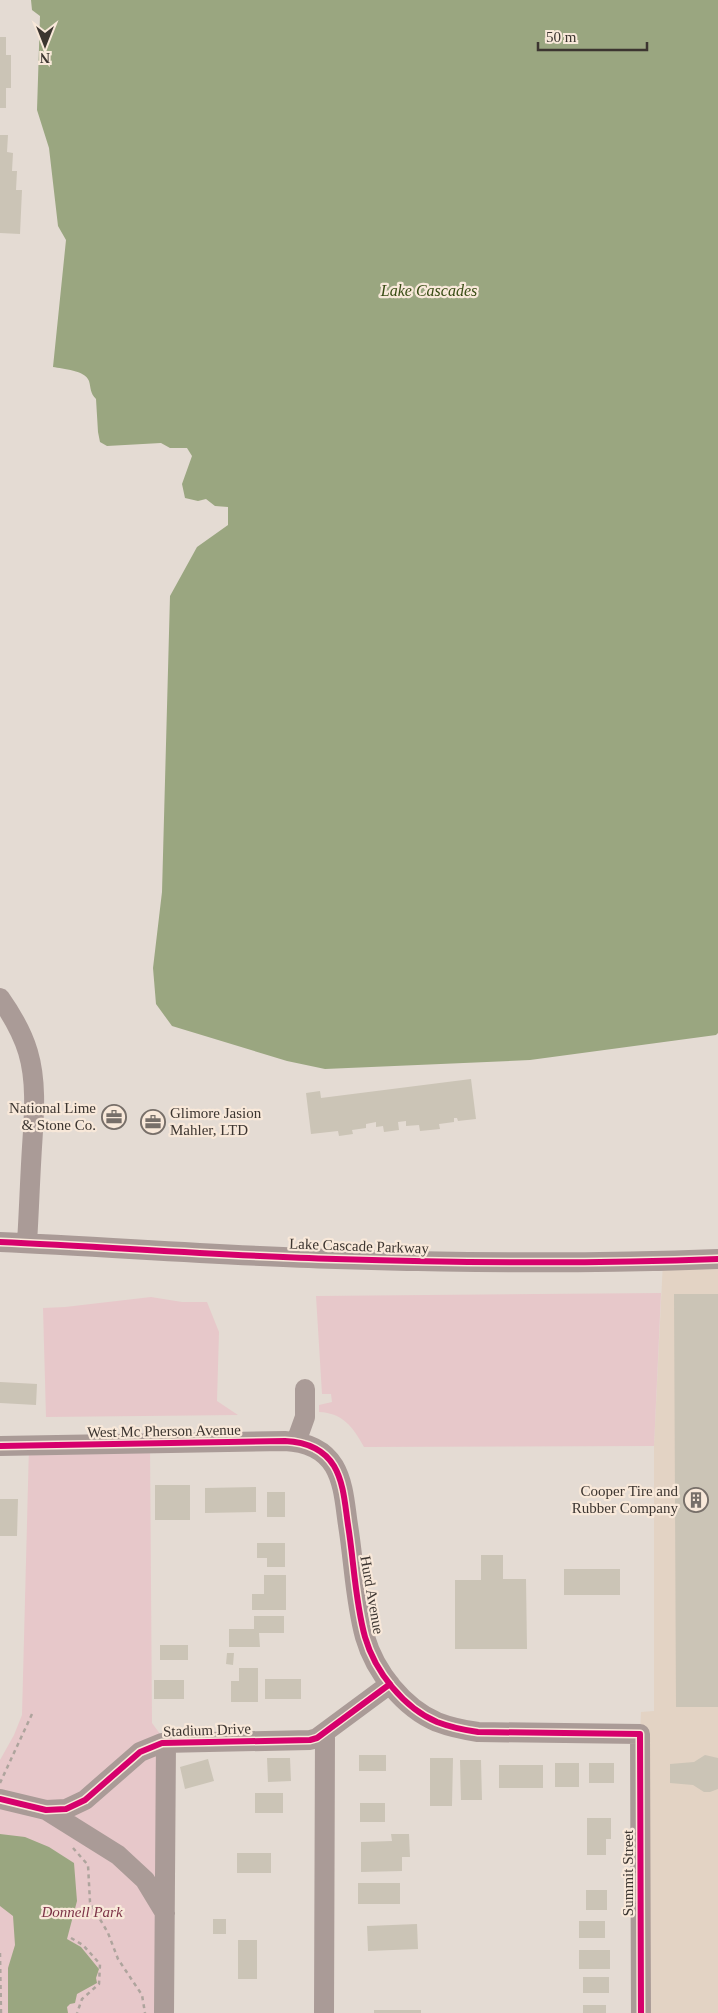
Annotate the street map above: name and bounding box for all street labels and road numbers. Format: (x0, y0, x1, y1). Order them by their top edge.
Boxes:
street label: Lake Cascade Parkway (289, 1236, 430, 1256)
street label: West Mc Pherson Avenue (87, 1422, 241, 1440)
street label: Hurd Avenue (357, 1555, 387, 1636)
street label: Stadium Drive (163, 1720, 252, 1740)
street label: Summit Street (620, 1829, 636, 1916)

